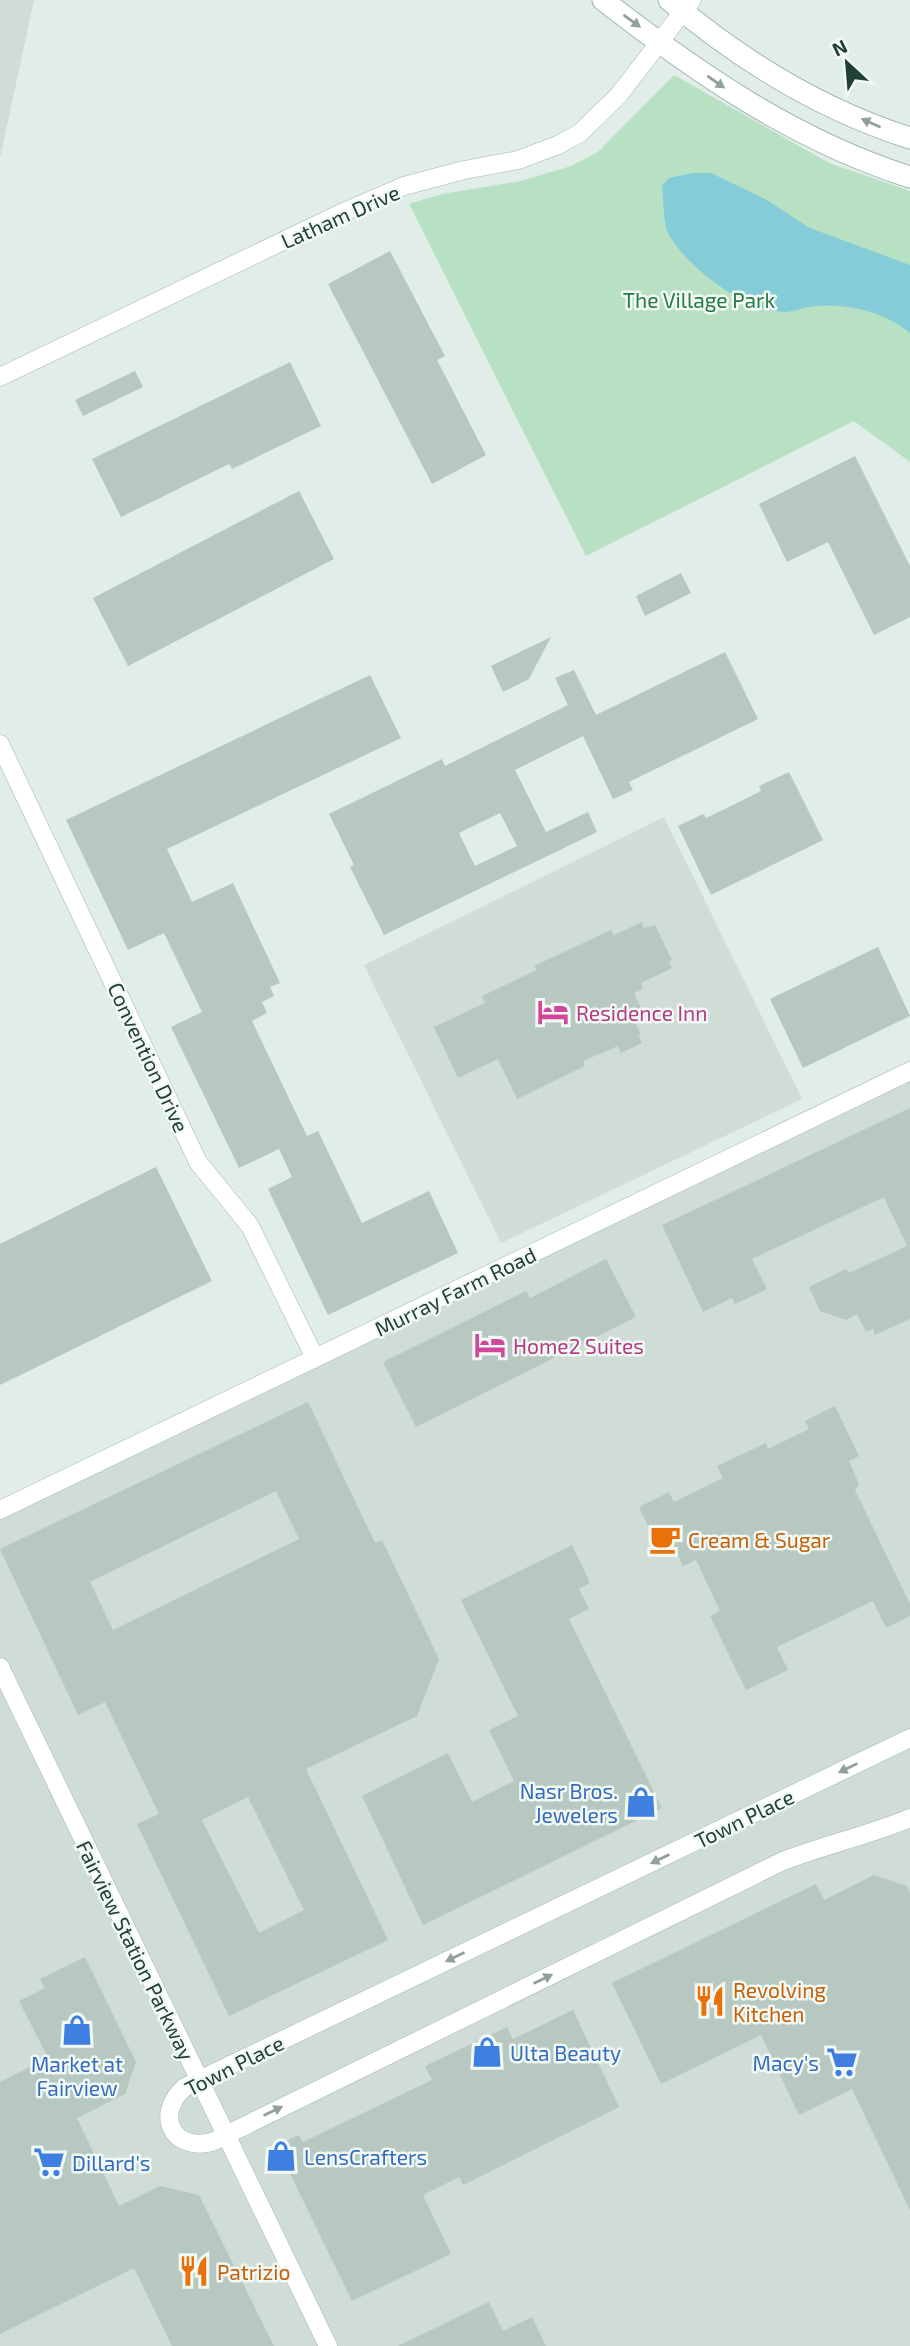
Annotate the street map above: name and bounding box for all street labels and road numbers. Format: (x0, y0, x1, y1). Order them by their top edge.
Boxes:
street label: Latham Drive (277, 179, 403, 253)
street label: Convention Drive (103, 978, 195, 1136)
street label: Murray Farm Road (370, 1241, 540, 1341)
street label: Town Place (690, 1783, 798, 1853)
street label: Fairview Station Parkway (72, 1836, 200, 2064)
street label: Town Place (180, 2029, 288, 2101)

